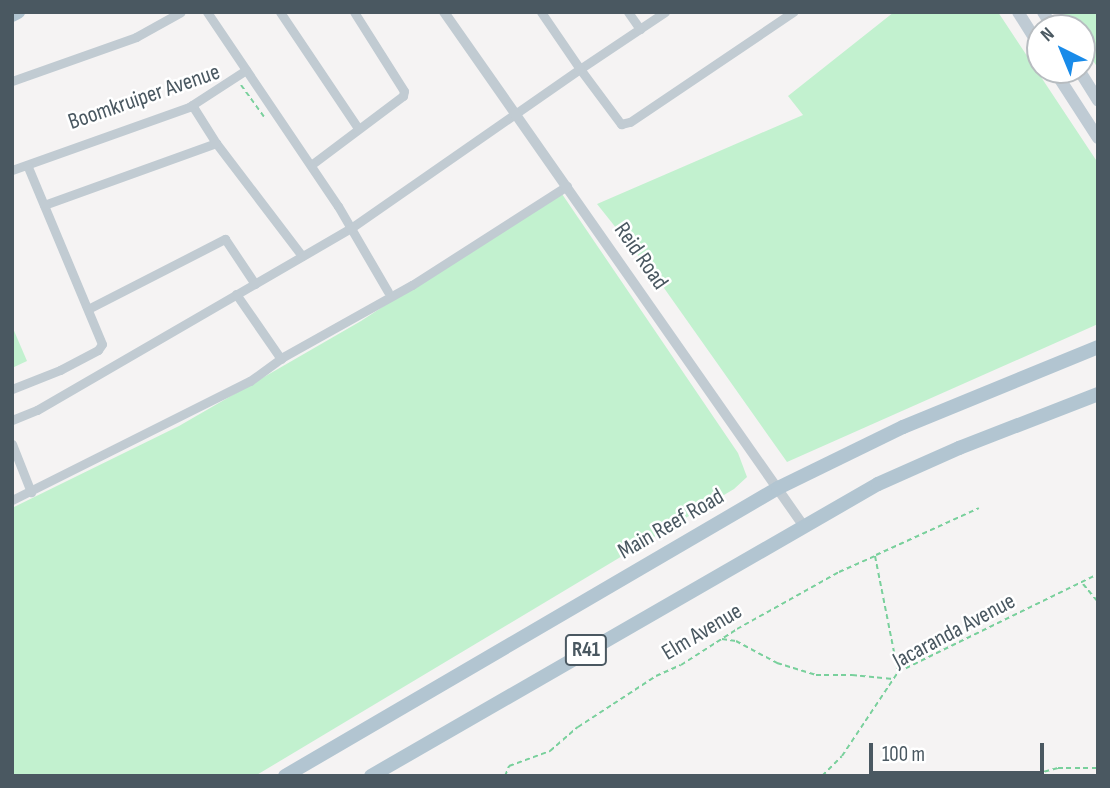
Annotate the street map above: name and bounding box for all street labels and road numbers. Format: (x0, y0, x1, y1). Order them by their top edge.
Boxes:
street label: Boomkruiper Avenue (65, 58, 223, 136)
street label: Reid Road (608, 217, 674, 295)
street label: Main Reef Road (613, 483, 729, 565)
street label: Jacaranda Avenue (888, 587, 1020, 675)
street label: Elm Avenue (657, 597, 747, 667)
road number: R41 (563, 632, 609, 668)

